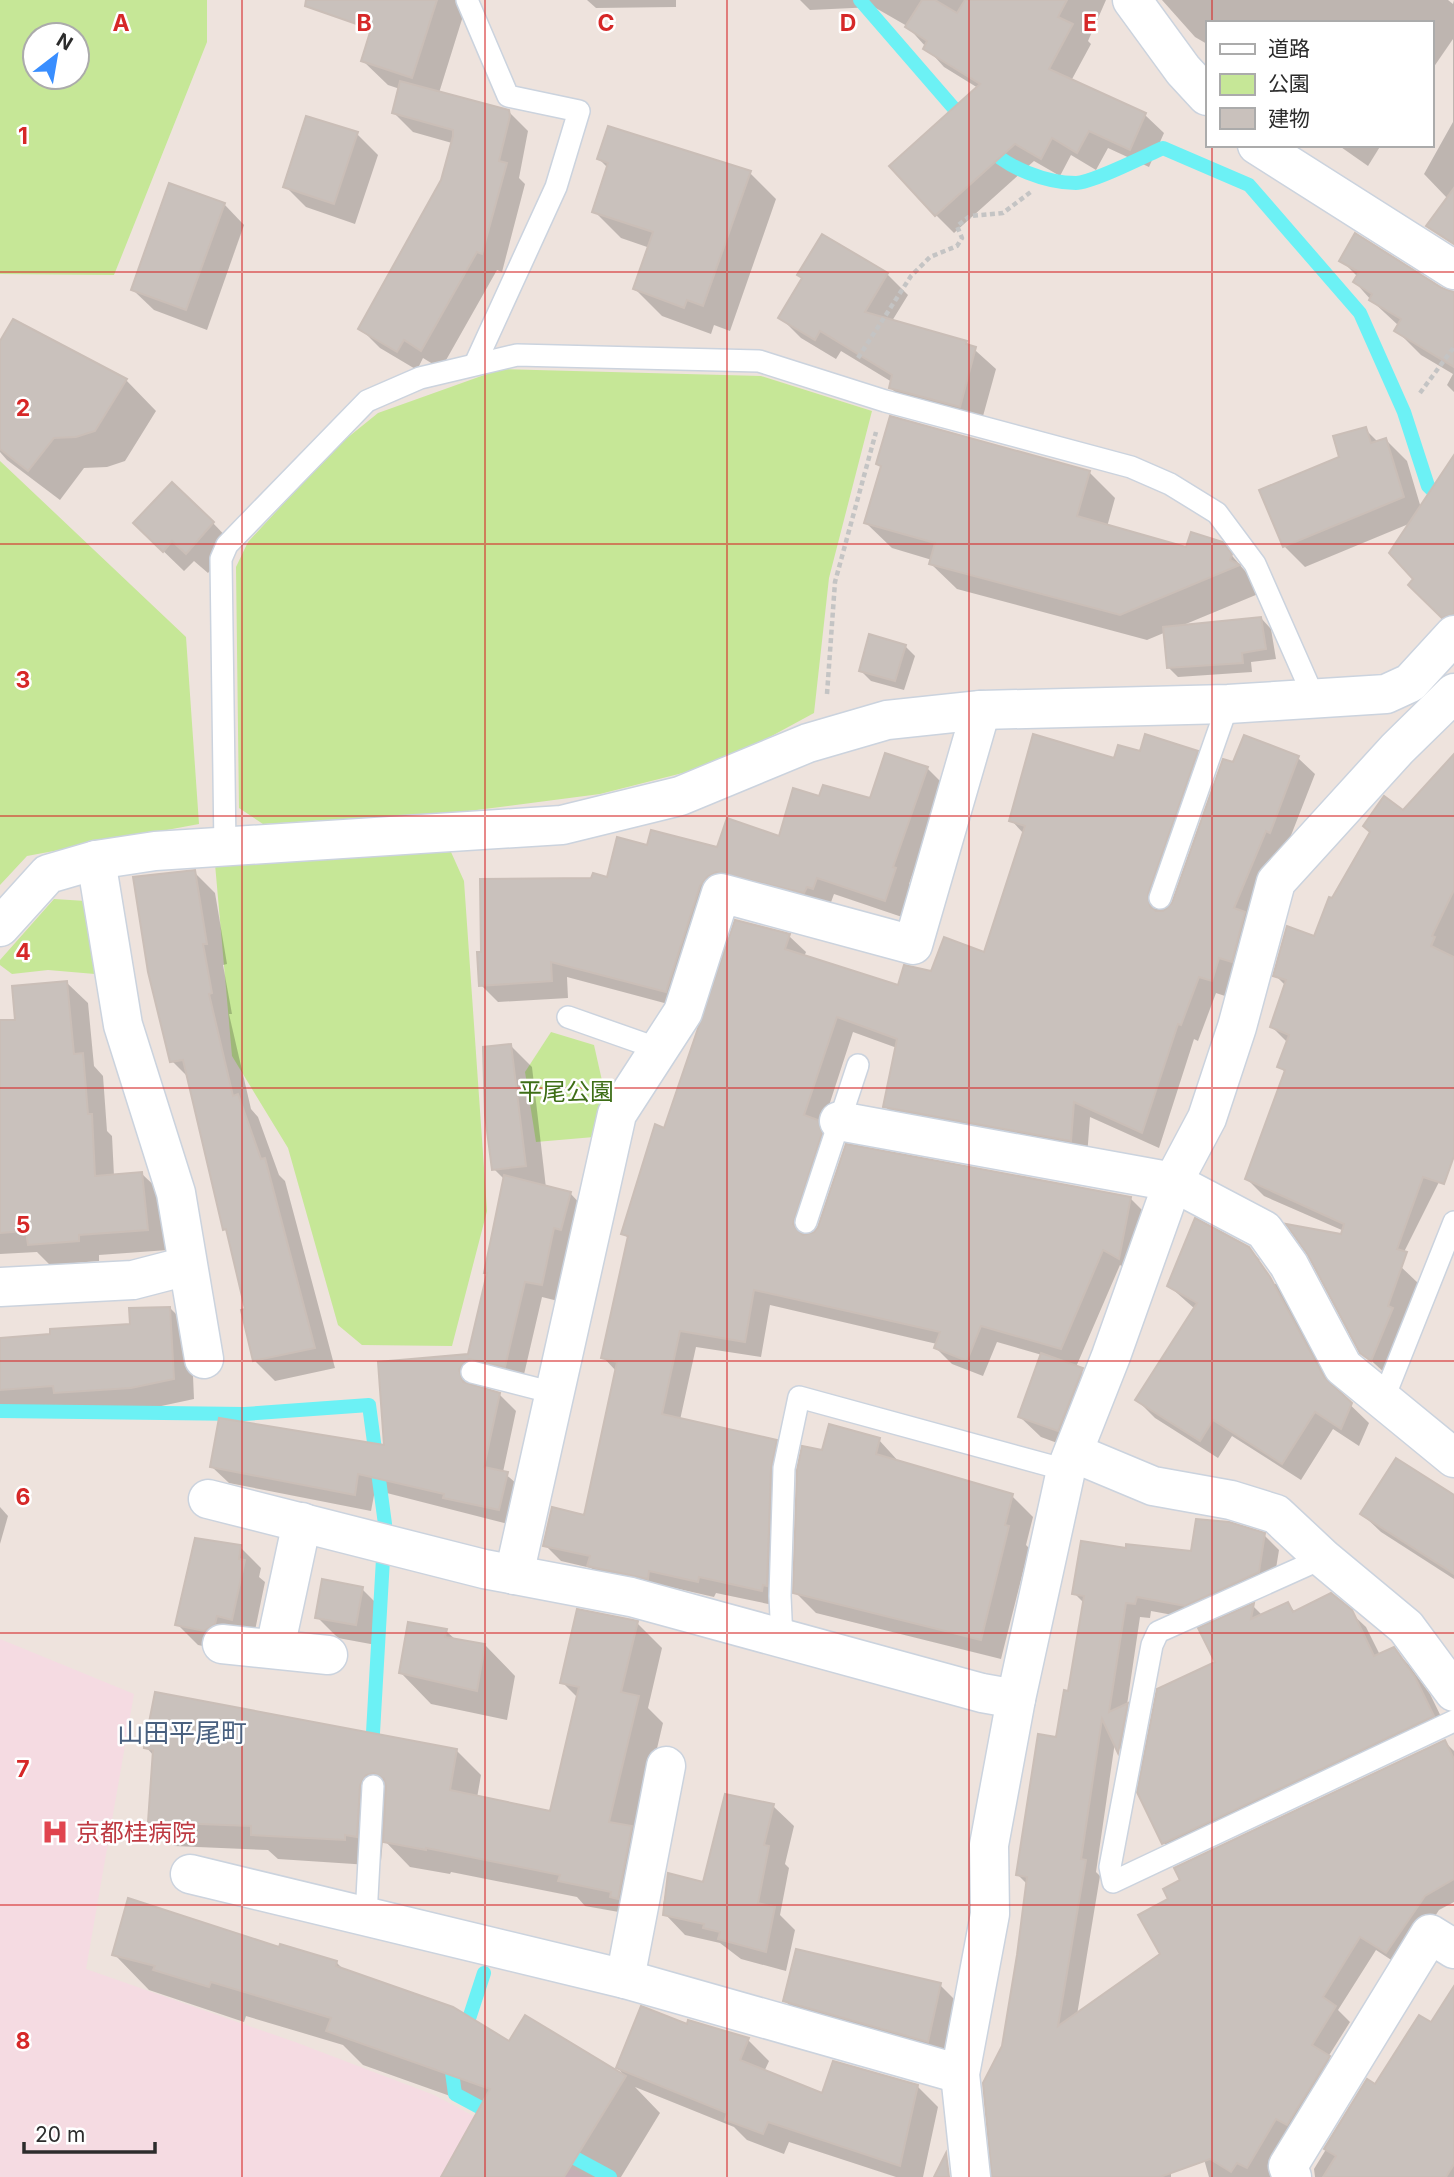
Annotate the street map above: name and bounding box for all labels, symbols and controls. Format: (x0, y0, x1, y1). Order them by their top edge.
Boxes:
text: A (112, 9, 130, 37)
text: B (356, 9, 372, 37)
text: C (597, 9, 615, 37)
text: D (840, 9, 856, 37)
text: E (1083, 9, 1097, 37)
north arrow (21, 21, 91, 91)
legend (1206, 21, 1433, 147)
text: N (52, 28, 77, 55)
text: 道路 (1268, 36, 1310, 61)
text: 公園 (1268, 71, 1310, 96)
text: 建物 (1268, 106, 1310, 131)
text: 1 (18, 122, 28, 150)
text: 2 (16, 394, 30, 422)
text: 3 (16, 666, 30, 694)
text: 4 (15, 938, 31, 966)
park label: 平尾公園 (518, 1077, 614, 1106)
text: 5 (16, 1211, 30, 1239)
text: 6 (16, 1483, 30, 1511)
district label: 山田平尾町 (117, 1717, 247, 1748)
text: 7 (16, 1755, 30, 1783)
hospital icon: 京都桂病院 (40, 1817, 70, 1847)
place label: 京都桂病院 (76, 1818, 196, 1847)
text: 8 (16, 2027, 30, 2055)
scale bar (24, 2110, 156, 2154)
text: 20 m (35, 2122, 85, 2147)

